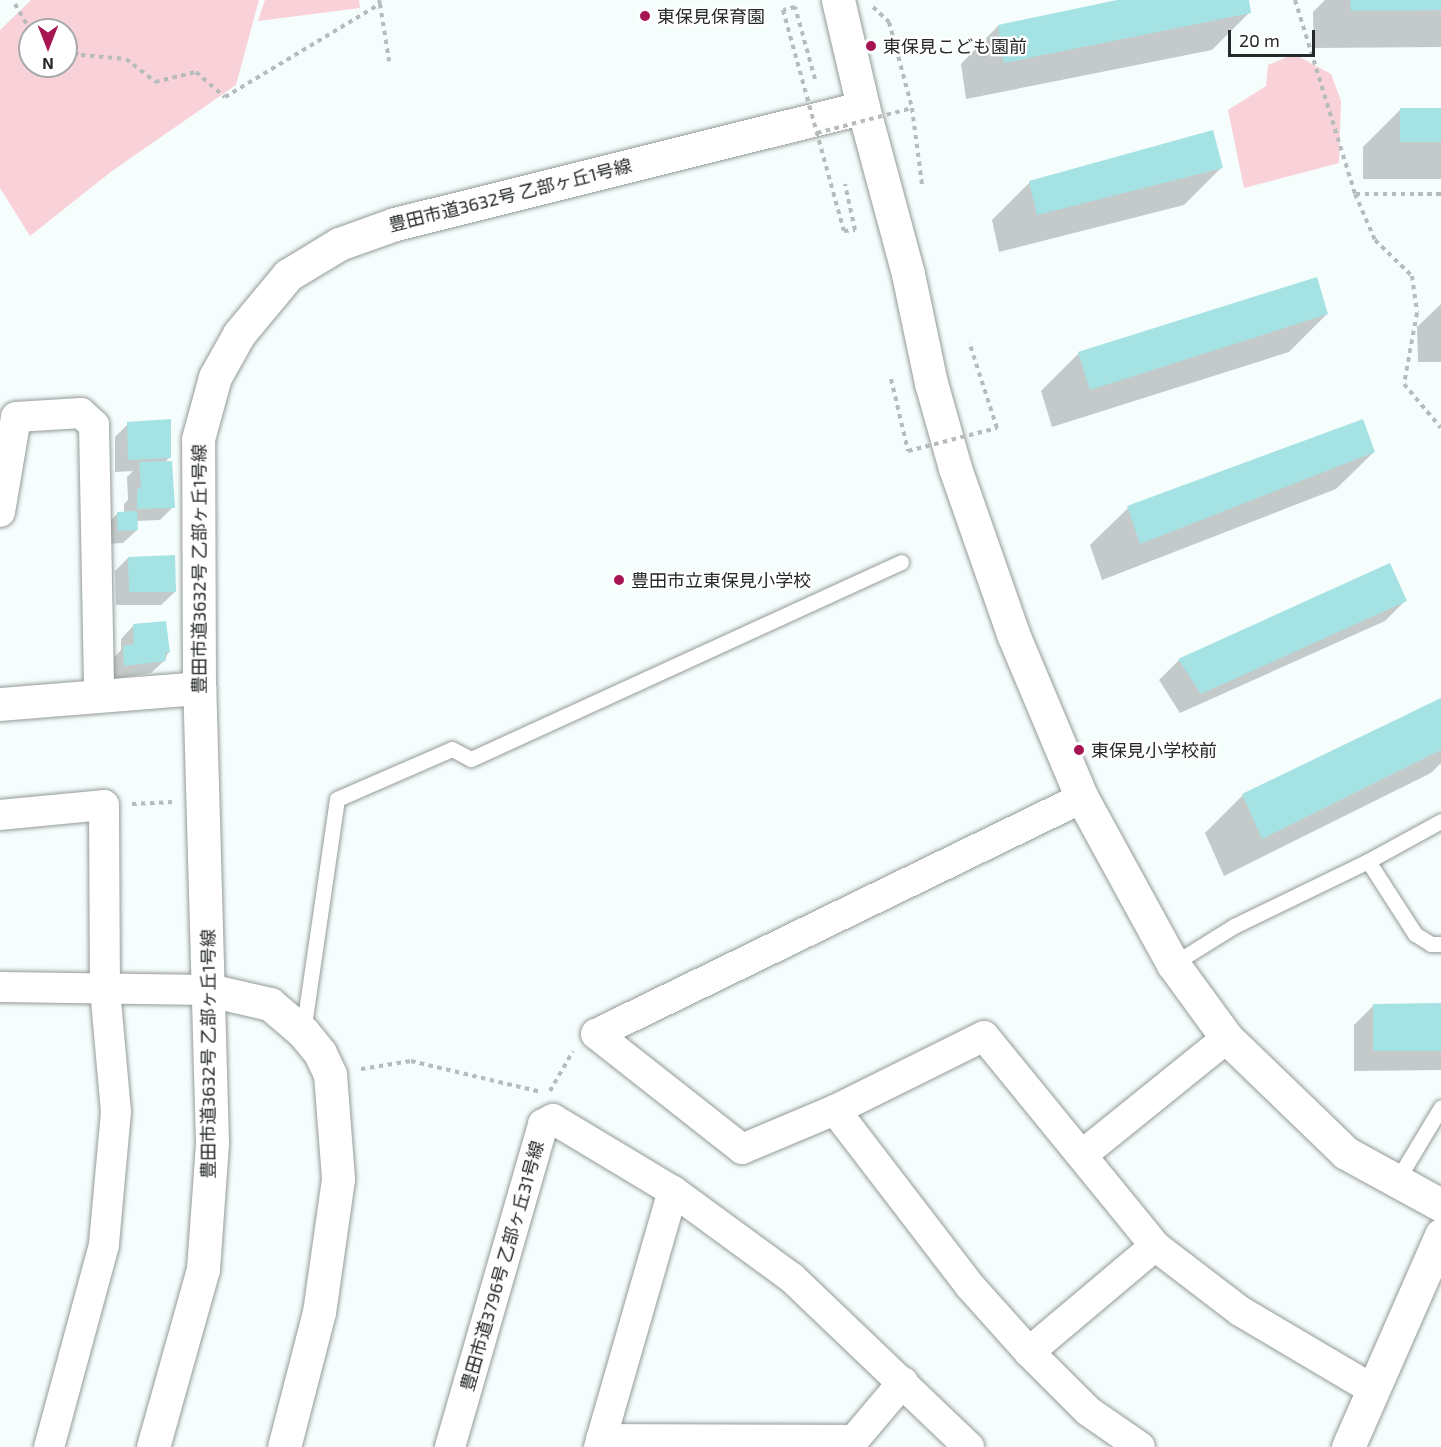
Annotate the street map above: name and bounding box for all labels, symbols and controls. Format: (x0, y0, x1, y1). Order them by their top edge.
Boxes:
place label: 東保見保育園 (657, 5, 765, 27)
marker: 東保見保育園 (638, 9, 652, 23)
north arrow (18, 18, 78, 78)
scale bar (1231, 18, 1318, 56)
text: 20 m (1239, 29, 1280, 51)
place label: 東保見こども園前 (883, 35, 1027, 57)
marker: 東保見こども園前 (864, 39, 878, 53)
text: N (42, 55, 54, 74)
street label: 豊田市道3632号 乙部ヶ丘1号線 (386, 154, 634, 236)
street label: 豊田市道3632号 乙部ヶ丘1号線 (188, 444, 210, 694)
place label: 豊田市立東保見小学校 (631, 569, 811, 591)
marker: 豊田市立東保見小学校 (612, 573, 626, 587)
place label: 東保見小学校前 (1091, 739, 1217, 761)
marker: 東保見小学校前 (1072, 743, 1086, 757)
street label: 豊田市道3632号 乙部ヶ丘1号線 (197, 929, 219, 1179)
street label: 豊田市道3796号 乙部ヶ丘31号線 (456, 1139, 548, 1393)

